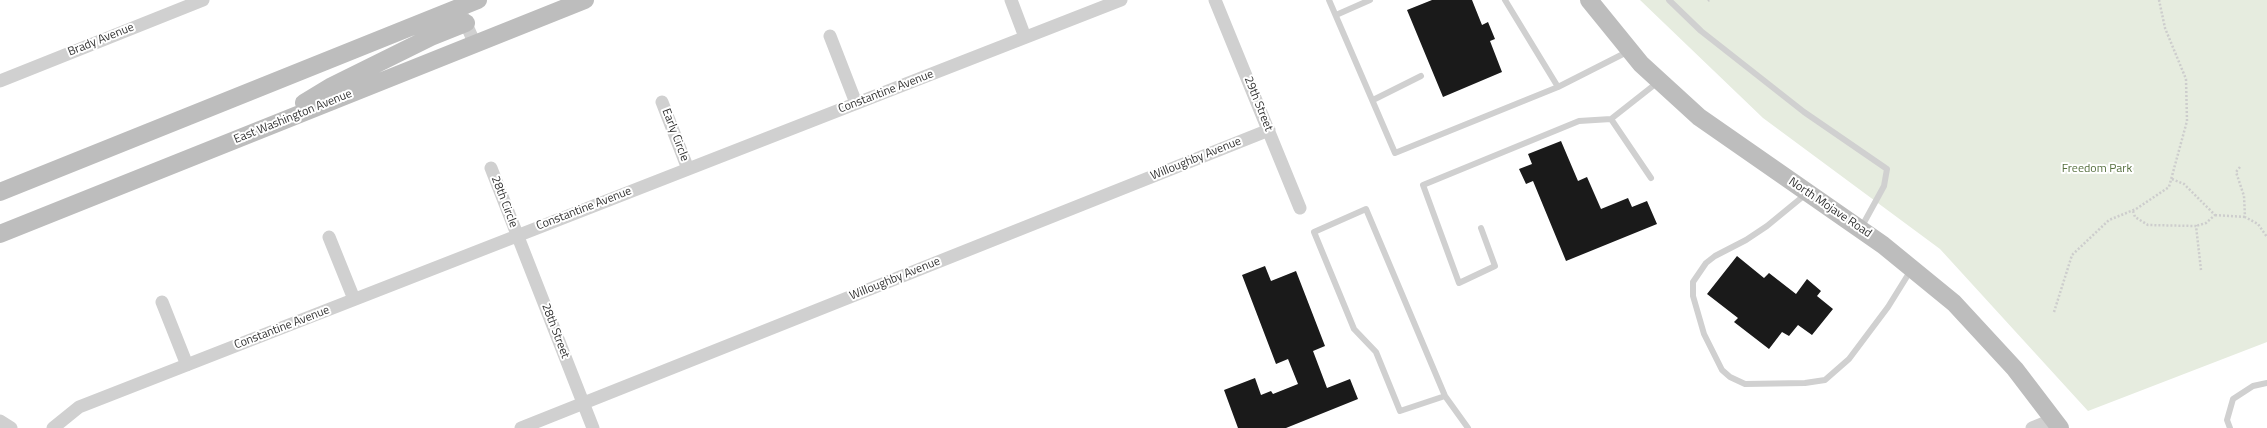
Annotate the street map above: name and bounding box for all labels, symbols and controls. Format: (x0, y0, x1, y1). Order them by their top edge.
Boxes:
street label: Brady Avenue (66, 20, 136, 60)
street label: Constantine Avenue (836, 67, 936, 117)
street label: 29th Street (1241, 75, 1275, 133)
street label: East Washington Avenue (232, 87, 354, 147)
street label: Early Circle (658, 107, 692, 163)
street label: Willoughby Avenue (1149, 134, 1243, 184)
park label: Freedom Park (2062, 162, 2132, 176)
street label: 28th Circle (488, 174, 520, 230)
street label: North Mojave Road (1786, 175, 1874, 241)
street label: Constantine Avenue (534, 184, 634, 234)
street label: Willoughby Avenue (848, 254, 942, 304)
street label: 28th Street (538, 301, 572, 361)
street label: Constantine Avenue (232, 303, 332, 353)

